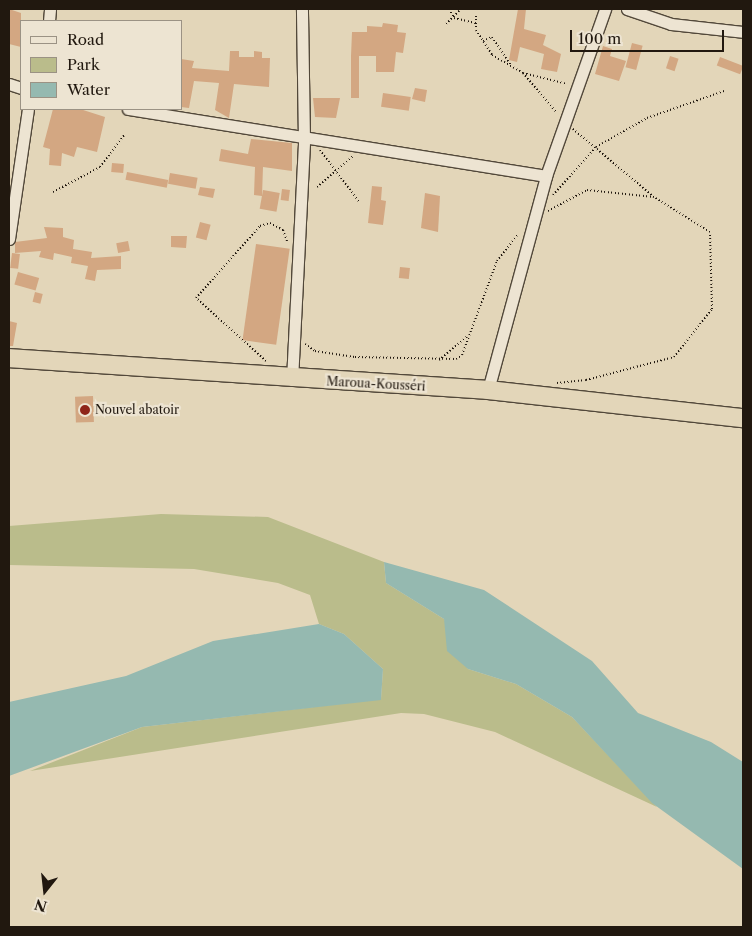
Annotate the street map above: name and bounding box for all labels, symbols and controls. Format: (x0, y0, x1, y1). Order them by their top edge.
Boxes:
legend (20, 20, 182, 110)
scale bar (572, 20, 726, 52)
text: 100 m (578, 29, 621, 48)
text: Road (67, 30, 104, 49)
text: Park (67, 55, 100, 74)
text: Water (67, 80, 110, 99)
street label: Maroua-Kousséri (326, 374, 426, 394)
place label: Nouvel abatoir (95, 403, 179, 417)
marker: Nouvel abatoir (79, 404, 91, 416)
north arrow (20, 866, 70, 916)
text: N (33, 895, 49, 916)

